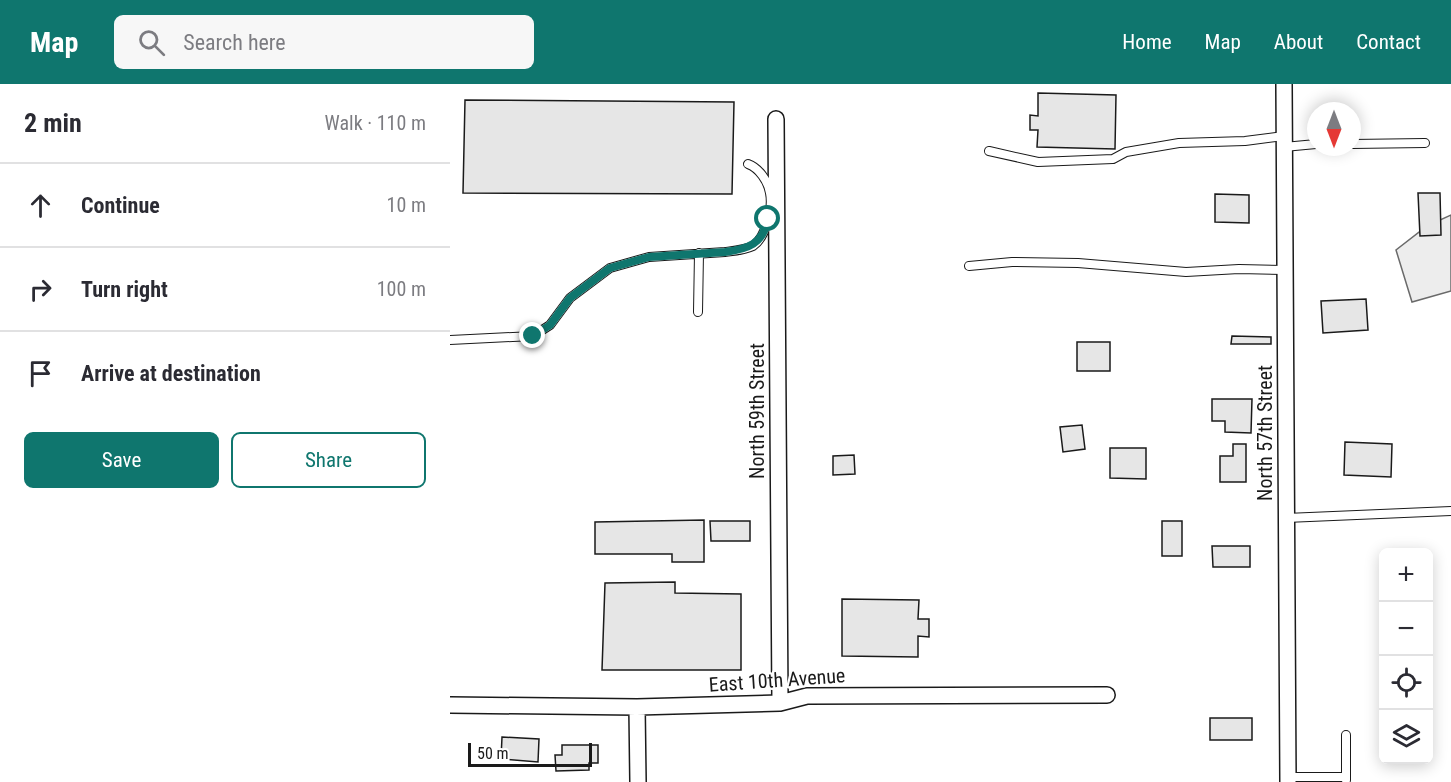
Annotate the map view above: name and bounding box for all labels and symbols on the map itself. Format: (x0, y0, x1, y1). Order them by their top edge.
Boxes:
north arrow (1307, 102, 1361, 156)
route start (754, 205, 780, 231)
route end (519, 322, 545, 348)
street label: North 59th Street (745, 343, 769, 479)
street label: North 57th Street (1253, 365, 1277, 501)
street label: East 10th Avenue (708, 663, 846, 697)
scale bar (468, 740, 592, 768)

